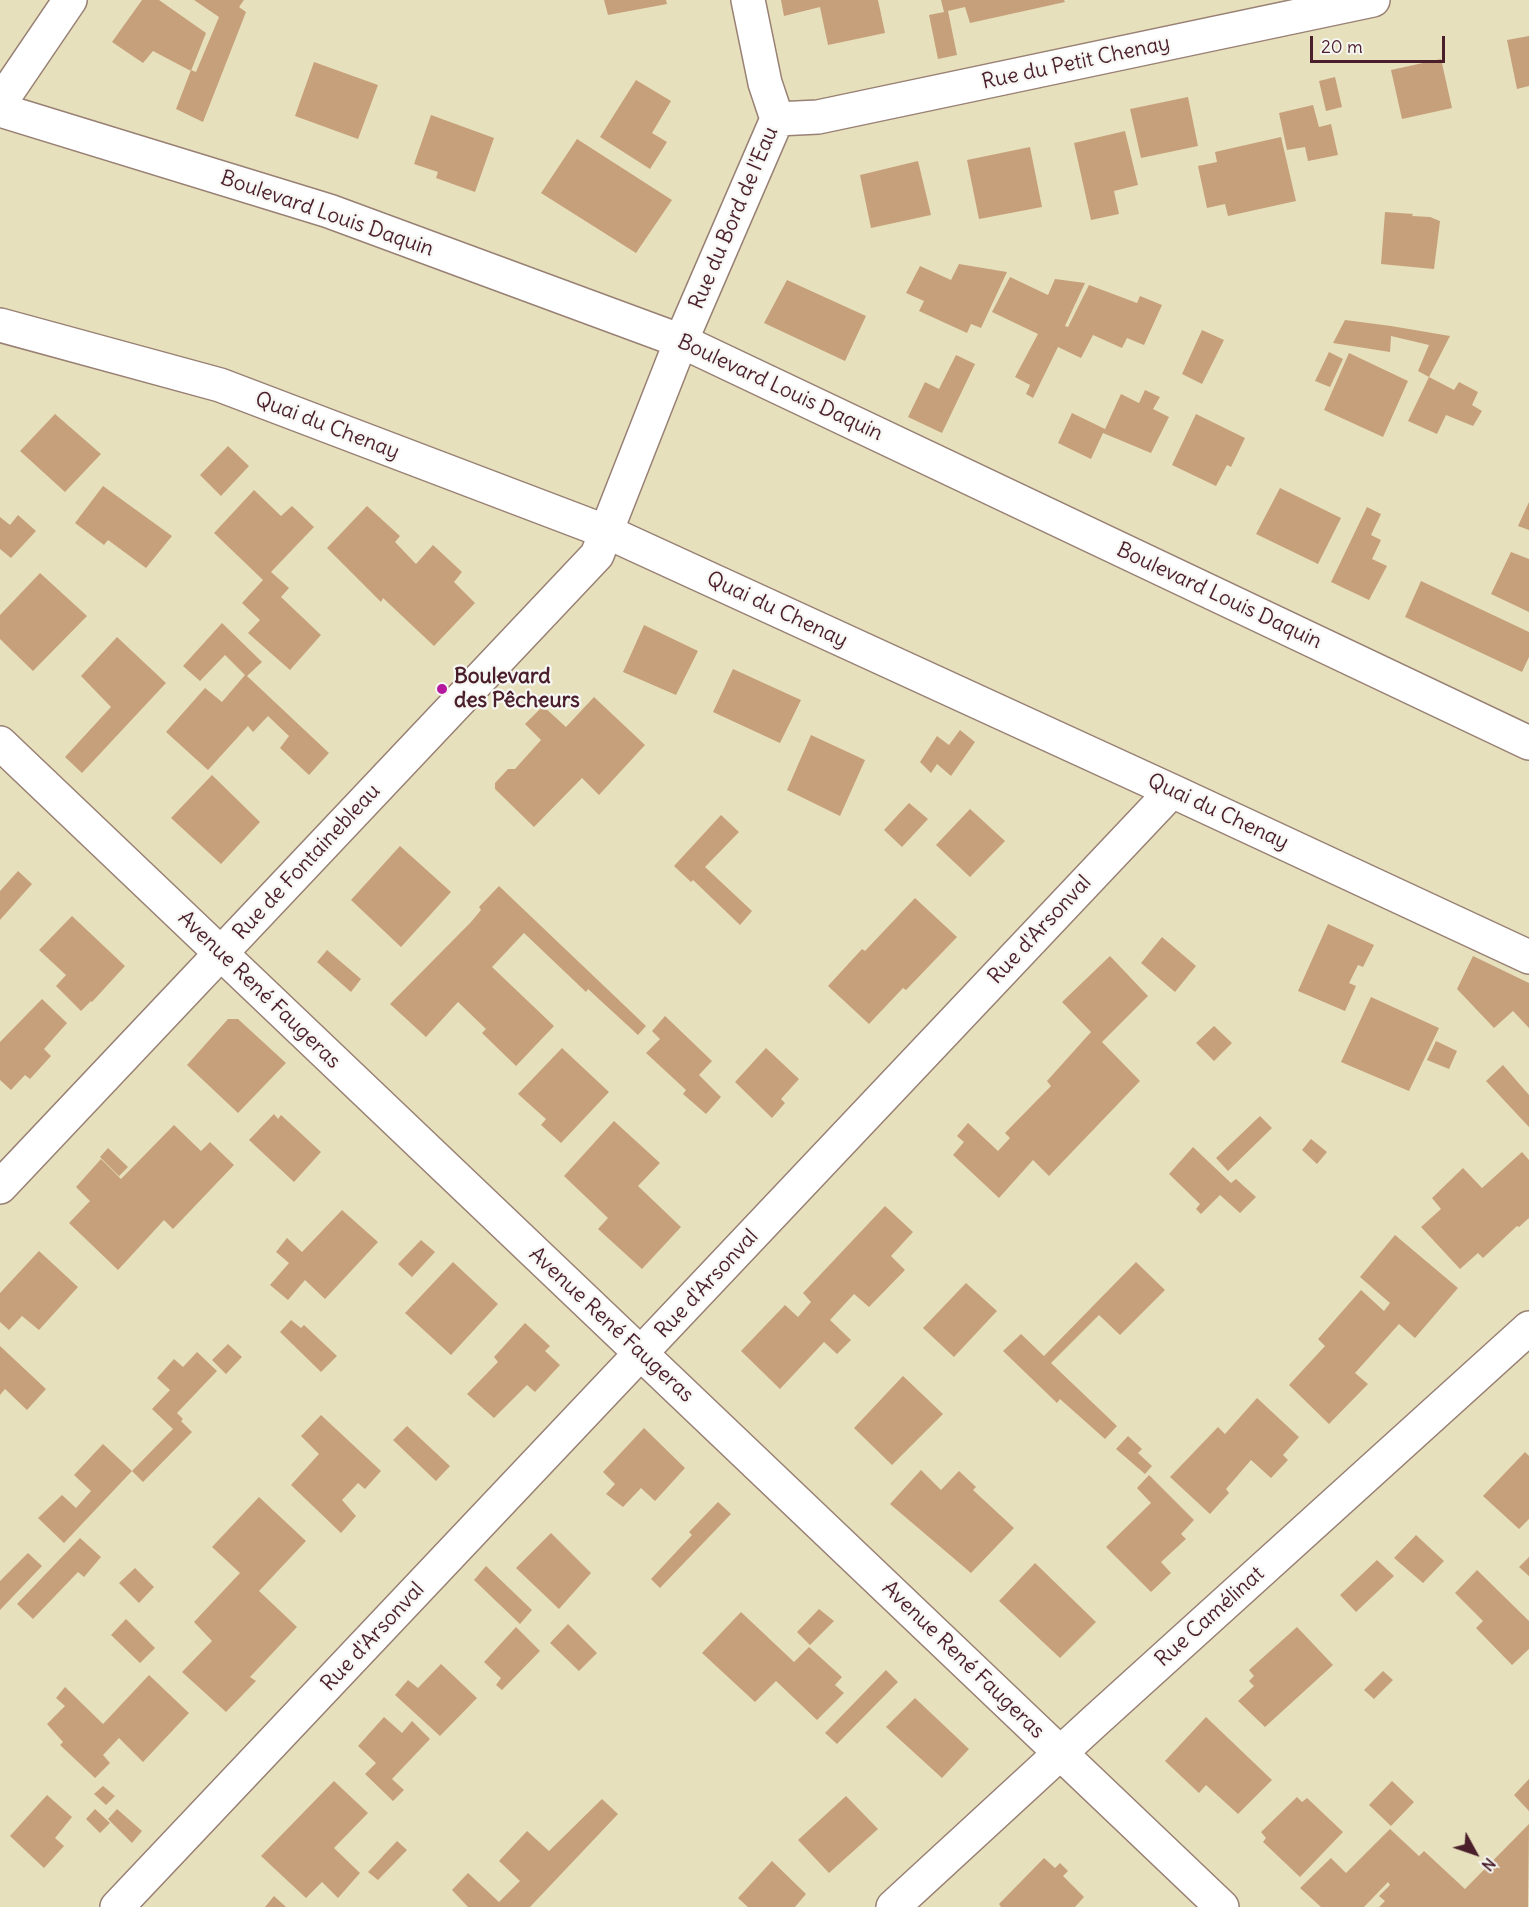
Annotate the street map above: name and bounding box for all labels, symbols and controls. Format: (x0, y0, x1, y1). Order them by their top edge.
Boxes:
scale bar (1313, 24, 1448, 62)
street label: Rue du Petit Chenay (980, 31, 1172, 95)
text: 20 m (1321, 35, 1363, 58)
street label: Rue du Bord de l'Eau (684, 123, 784, 313)
street label: Boulevard Louis Daquin (217, 166, 437, 262)
street label: Boulevard Louis Daquin (673, 329, 887, 447)
street label: Quai du Chenay (251, 387, 403, 465)
street label: Boulevard Louis Daquin (1112, 537, 1326, 655)
street label: Quai du Chenay (703, 566, 851, 654)
place label: Boulevard des Pêcheurs (454, 664, 580, 714)
marker: Boulevard des Pêcheurs (435, 682, 449, 696)
street label: Quai du Chenay (1144, 768, 1292, 856)
street label: Rue de Fontainebleau (228, 779, 386, 945)
street label: Rue d'Arsonval (983, 870, 1097, 990)
street label: Avenue René Faugeras (173, 906, 345, 1074)
street label: Rue d'Arsonval (650, 1224, 764, 1344)
street label: Avenue René Faugeras (523, 1242, 699, 1408)
street label: Rue Camélinat (1150, 1562, 1270, 1672)
street label: Avenue René Faugeras (877, 1576, 1049, 1744)
street label: Rue d'Arsonval (316, 1577, 430, 1697)
north arrow (1445, 1823, 1505, 1883)
text: N (1478, 1854, 1500, 1875)

